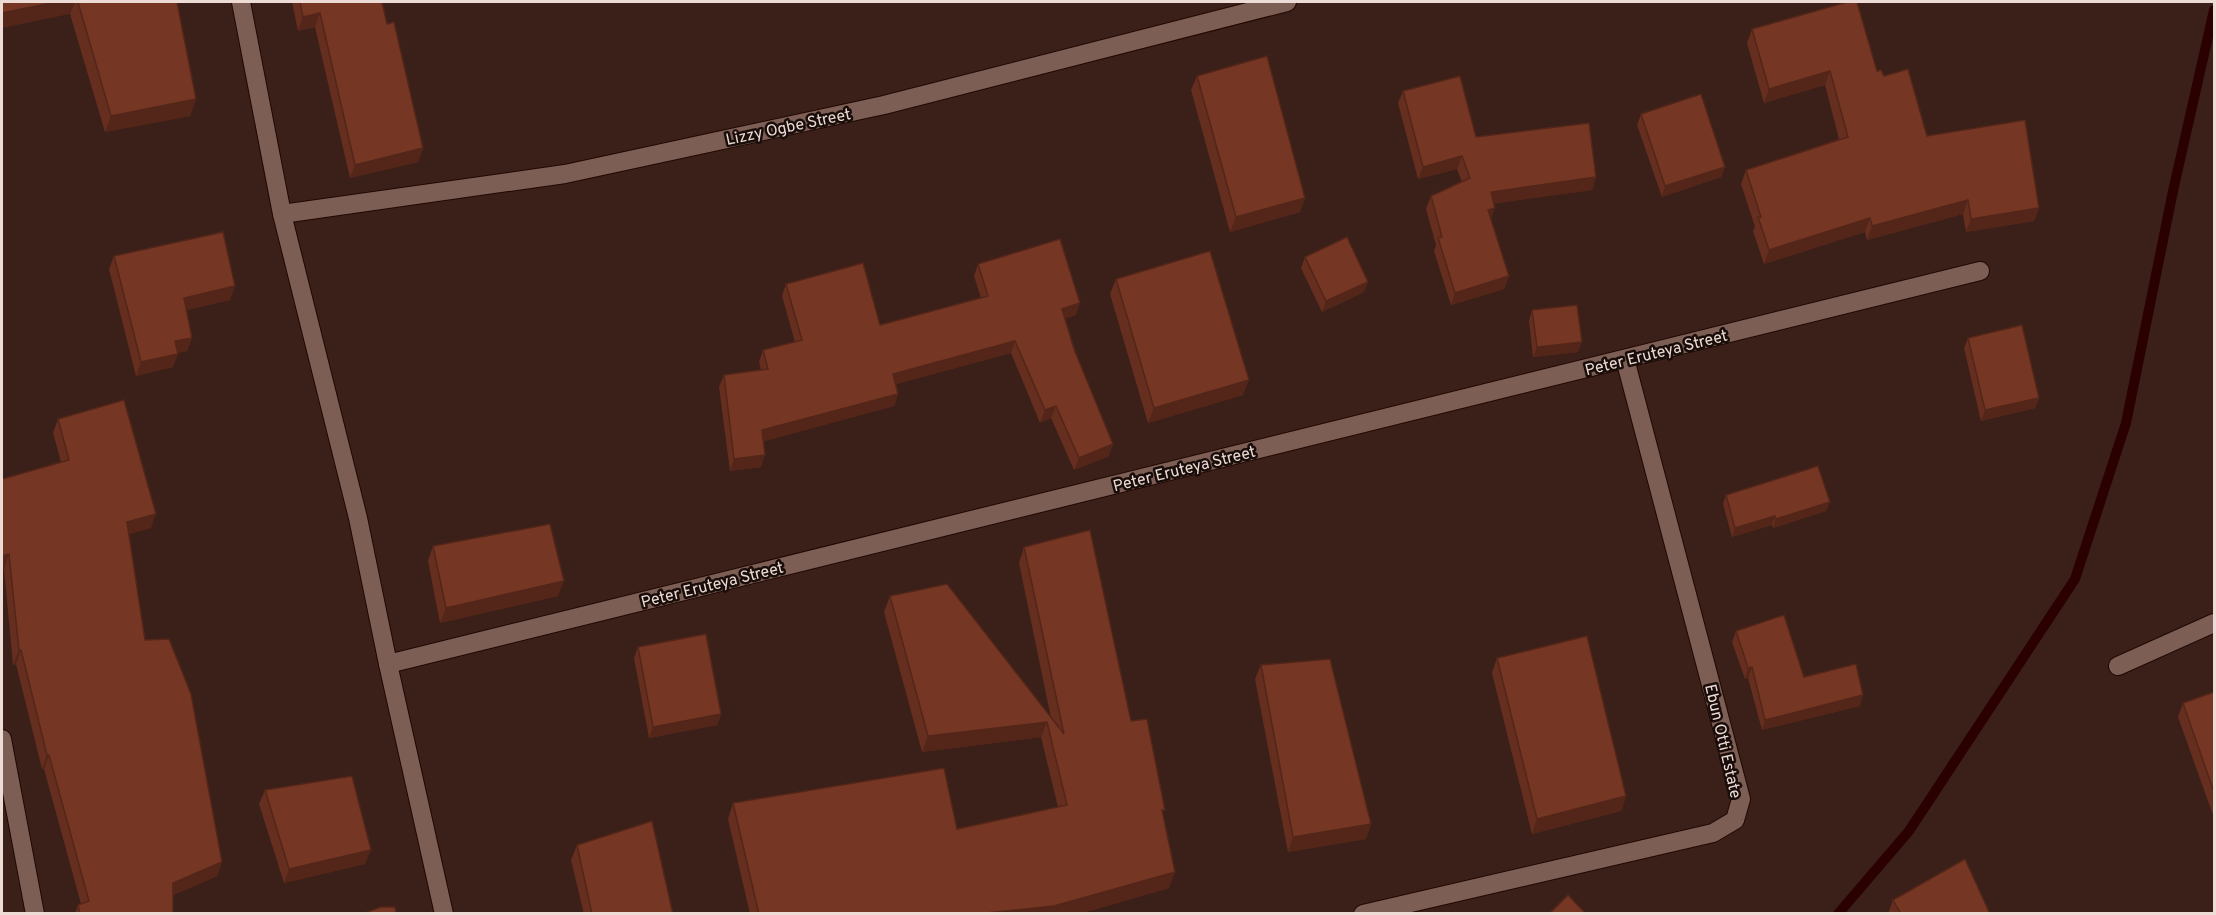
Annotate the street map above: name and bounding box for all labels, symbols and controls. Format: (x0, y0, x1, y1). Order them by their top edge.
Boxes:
street label: Lizzy Ogbe Street (724, 105, 853, 151)
street label: Peter Eruteya Street (1583, 327, 1730, 381)
street label: Peter Eruteya Street (1111, 443, 1258, 497)
street label: Peter Eruteya Street (639, 559, 786, 613)
street label: Ebun Otti Estate (1699, 682, 1745, 801)

